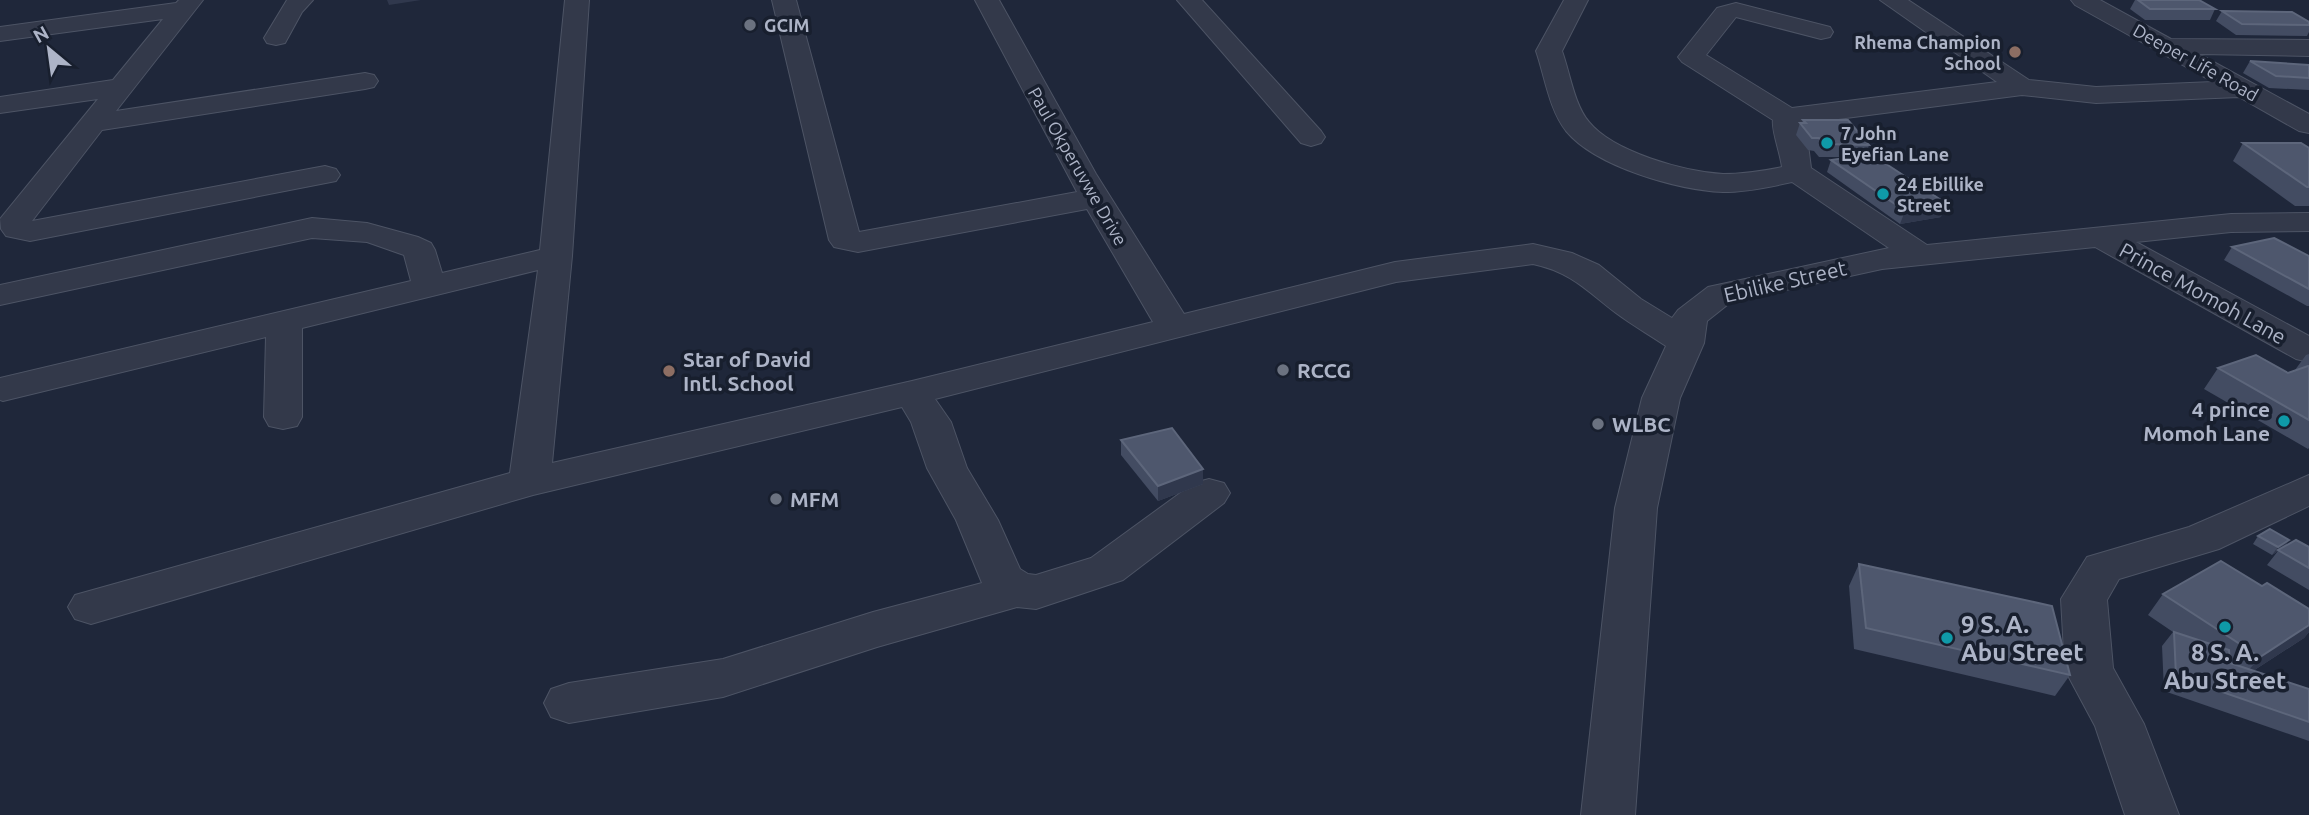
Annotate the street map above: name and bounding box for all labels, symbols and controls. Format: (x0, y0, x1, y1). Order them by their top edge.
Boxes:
north arrow (14, 14, 84, 84)
place label: GCIM (764, 15, 809, 35)
marker: GCIM (742, 17, 758, 33)
street label: Deeper Life Road (2130, 19, 2262, 105)
text: N (29, 21, 52, 47)
place label: Rhema Champion School (1854, 32, 2002, 73)
marker: Rhema Champion School (2007, 44, 2023, 60)
street label: Paul Okperuvwe Drive (1025, 83, 1131, 249)
place label: 7 John Eyefian Lane (1841, 123, 1949, 164)
marker: 7 John Eyefian Lane (1819, 135, 1835, 151)
place label: 24 Ebillike Street (1897, 174, 1984, 215)
marker: 24 Ebillike Street (1875, 186, 1891, 202)
street label: Prince Momoh Lane (2116, 237, 2290, 349)
street label: Ebilike Street (1721, 255, 1849, 307)
place label: Star of David Intl. School (683, 347, 811, 395)
place label: RCCG (1297, 358, 1351, 382)
marker: RCCG (1275, 362, 1291, 378)
marker: Star of David Intl. School (661, 363, 677, 379)
place label: 4 prince Momoh Lane (2143, 397, 2270, 445)
place label: WLBC (1612, 412, 1671, 436)
marker: 4 prince Momoh Lane (2276, 413, 2292, 429)
marker: WLBC (1590, 416, 1606, 432)
place label: MFM (790, 487, 839, 511)
marker: MFM (768, 491, 784, 507)
place label: 9 S. A. Abu Street (1961, 611, 2084, 666)
marker: 8 S. A. Abu Street (2217, 619, 2233, 635)
marker: 9 S. A. Abu Street (1939, 630, 1955, 646)
place label: 8 S. A. Abu Street (2164, 639, 2286, 694)

